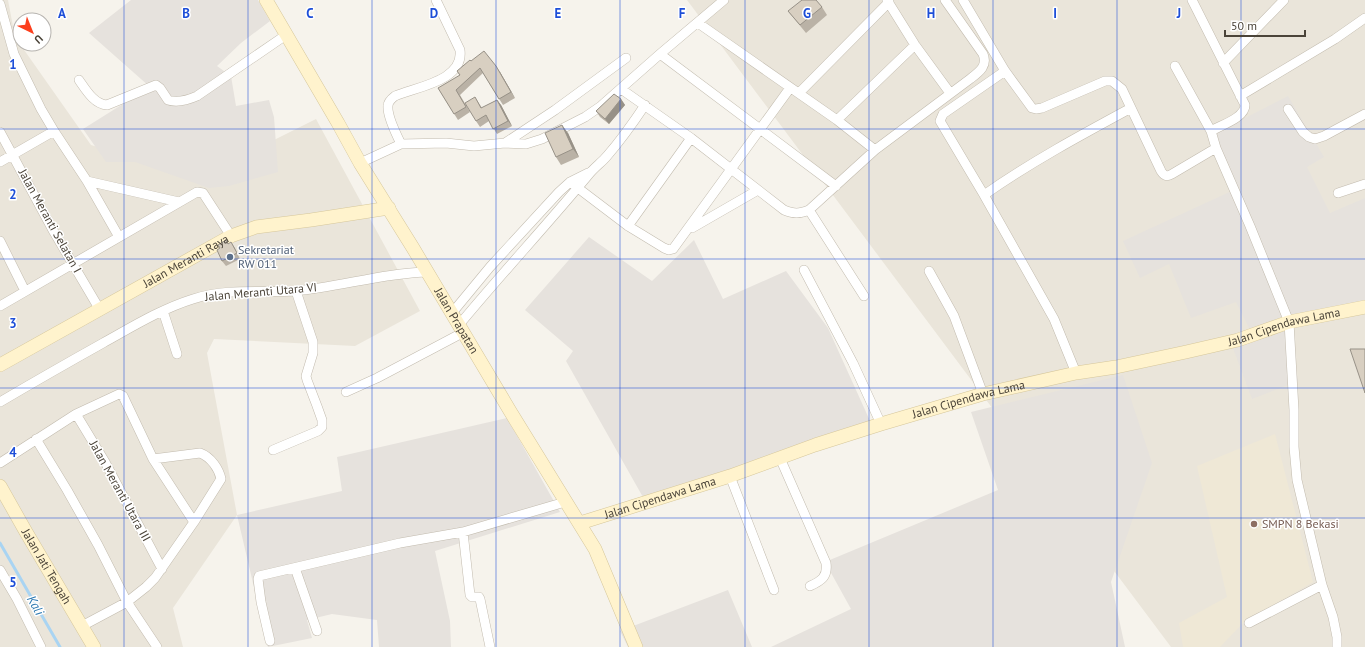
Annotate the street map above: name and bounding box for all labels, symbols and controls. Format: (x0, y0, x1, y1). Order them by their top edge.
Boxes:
text: A (58, 5, 66, 22)
text: B (182, 5, 190, 22)
text: C (306, 5, 314, 22)
text: D (430, 5, 438, 22)
text: E (555, 5, 562, 22)
text: F (679, 5, 686, 22)
text: G (803, 5, 811, 22)
text: H (927, 5, 935, 22)
text: I (1053, 5, 1057, 22)
text: J (1176, 5, 1181, 22)
north arrow (12, 12, 52, 52)
scale bar (1225, 12, 1305, 38)
text: 50 m (1231, 18, 1257, 33)
text: U (31, 32, 46, 47)
text: 1 (9, 56, 17, 73)
street label: Jalan Meranti Selatan I (15, 165, 85, 275)
text: 2 (9, 186, 17, 203)
street label: Jalan Meranti Raya (139, 231, 231, 291)
place label: Sekretariat RW 011 (238, 242, 294, 271)
marker: Sekretariat RW 011 (225, 252, 235, 262)
street label: Jalan Meranti Utara VI (203, 279, 318, 304)
street label: Jalan Prapatan (431, 284, 482, 356)
street label: Jalan Cipendawa Lama (1225, 304, 1341, 349)
text: 3 (9, 315, 17, 332)
street label: Jalan Cipendawa Lama (909, 377, 1026, 422)
street label: Jalan Meranti Utara III (86, 437, 154, 544)
text: 4 (9, 444, 17, 461)
street label: Jalan Cipendawa Lama (601, 473, 718, 522)
place label: SMPN 8 Bekasi (1262, 516, 1339, 531)
marker: SMPN 8 Bekasi (1249, 519, 1259, 529)
street label: Jalan Jati Tengah (18, 525, 75, 607)
text: 5 (9, 574, 17, 591)
water label: Kali (23, 592, 48, 619)

